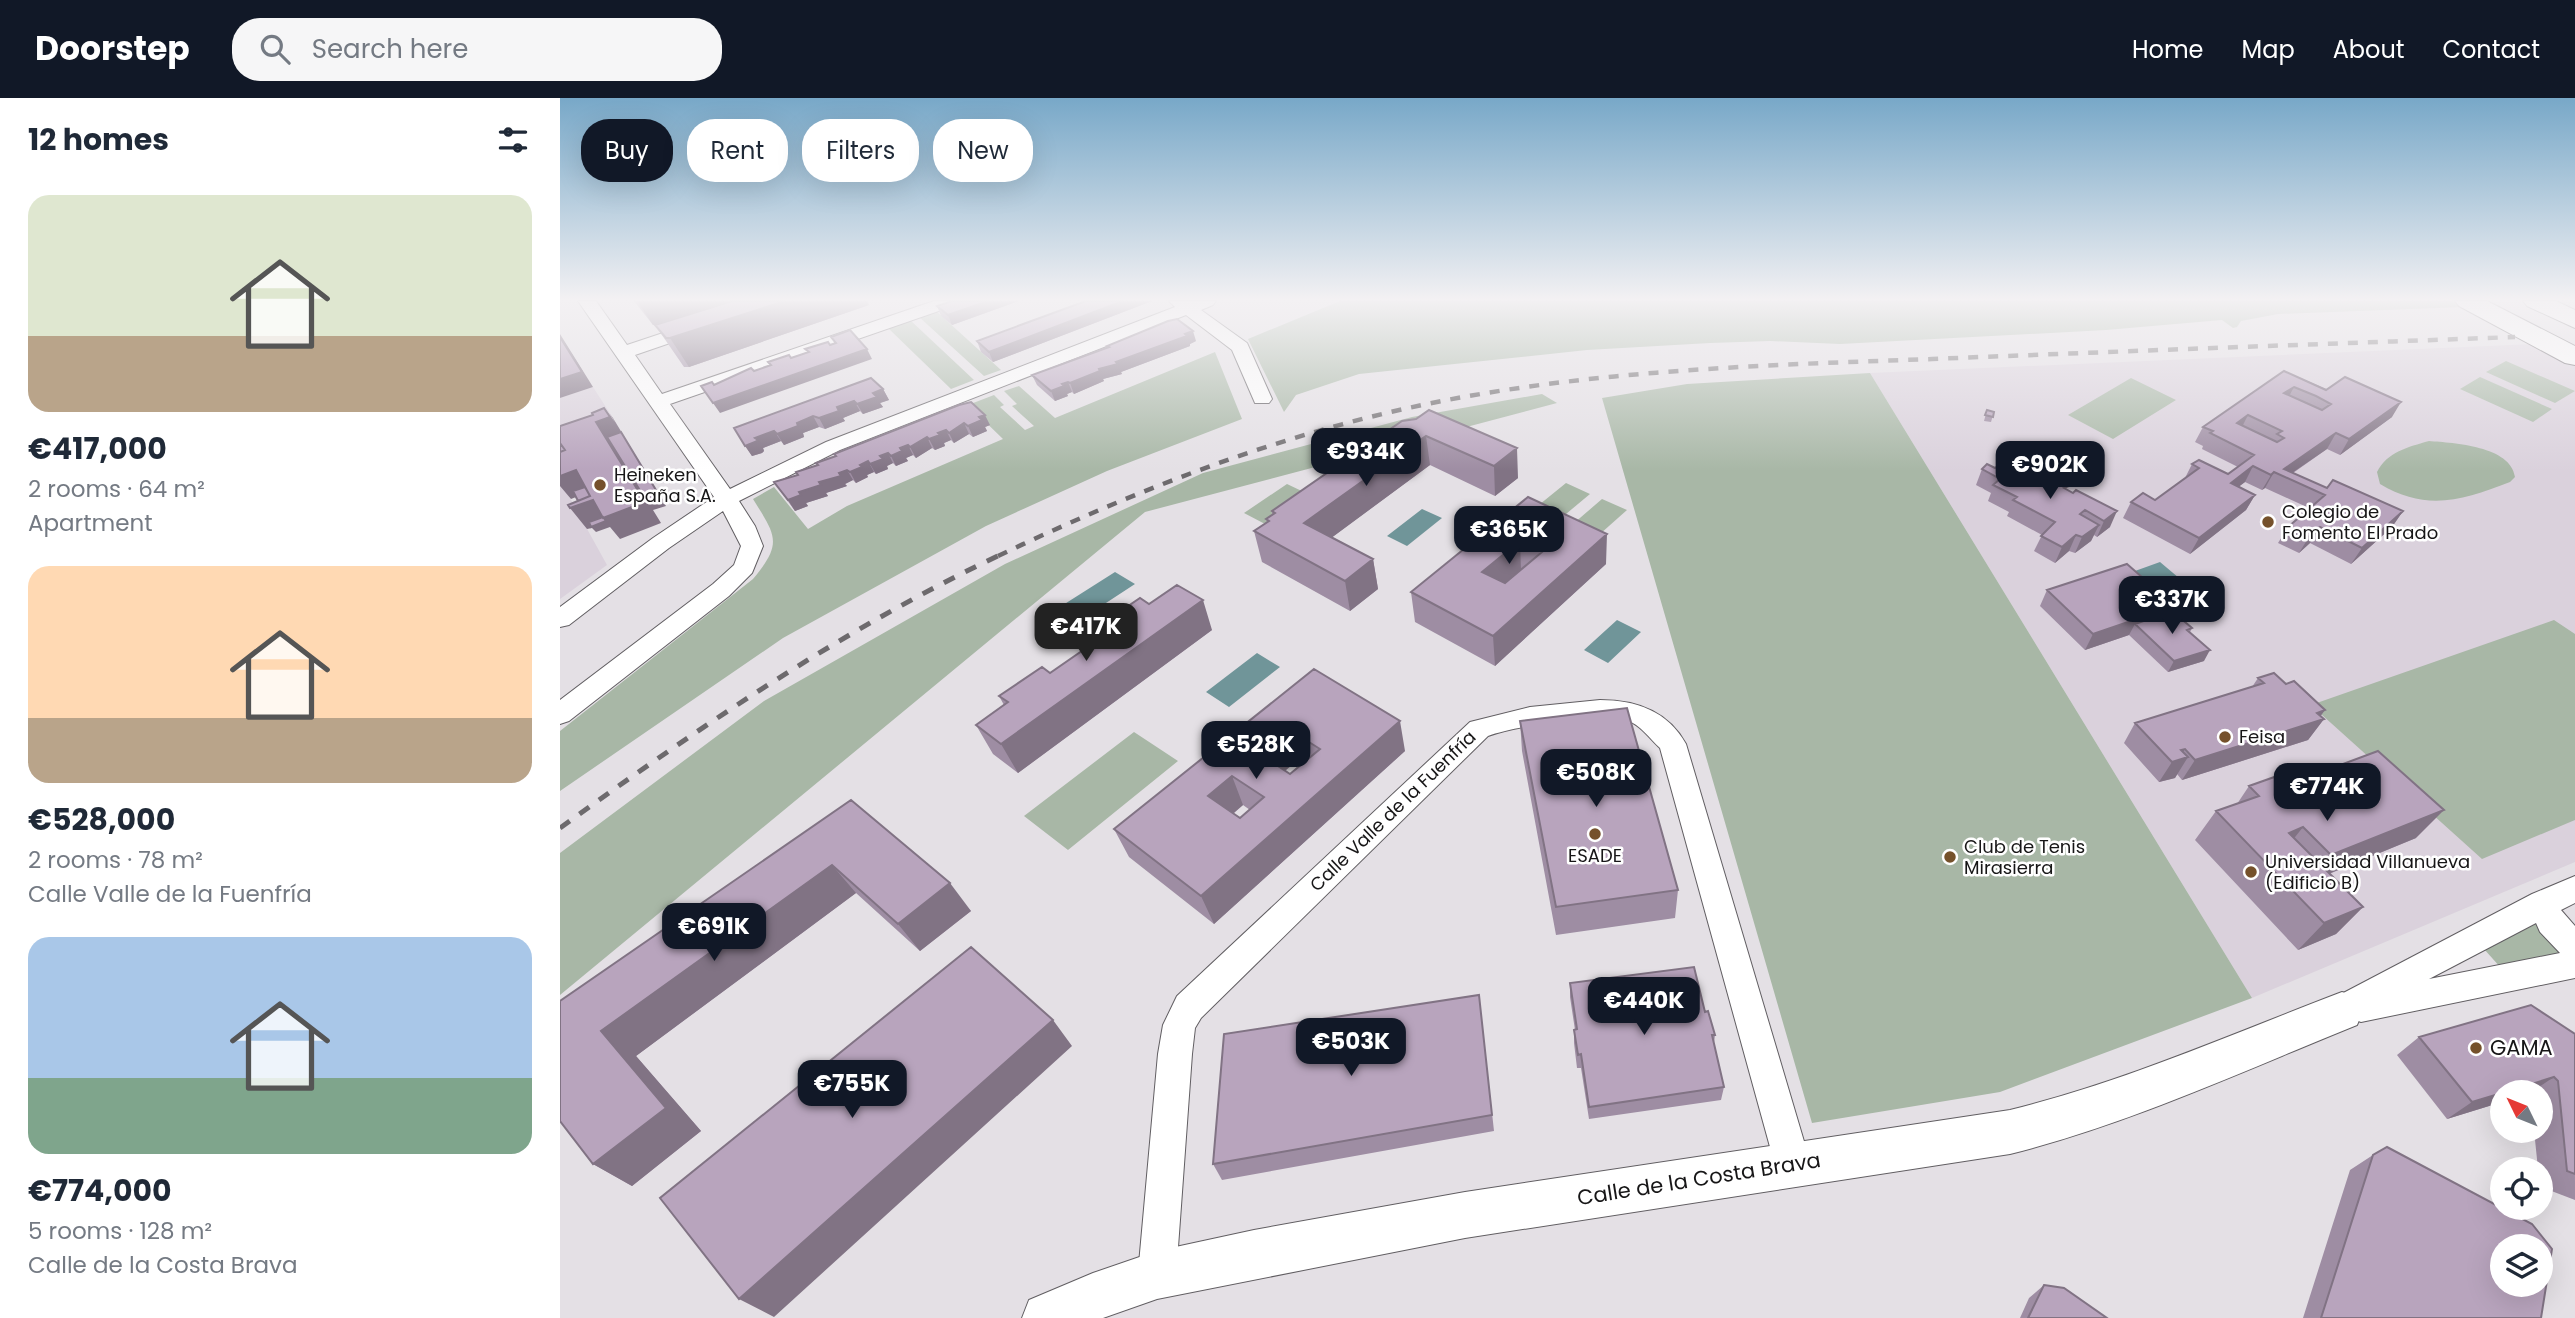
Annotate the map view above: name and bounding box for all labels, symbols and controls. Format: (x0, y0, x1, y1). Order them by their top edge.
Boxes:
search box (232, 18, 722, 81)
text: Doorstep (35, 25, 190, 72)
icon: search (256, 30, 294, 68)
text: Search here (312, 31, 468, 67)
text: Home (2132, 33, 2204, 66)
text: Map (2242, 33, 2295, 66)
text: About (2333, 33, 2404, 66)
text: Contact (2442, 33, 2540, 66)
text: 12 homes (28, 118, 169, 161)
chip: Buy (581, 119, 673, 182)
chip: Rent (687, 119, 788, 182)
chip: Filters (802, 119, 919, 182)
chip: New (933, 119, 1033, 182)
icon: filters (494, 121, 532, 159)
icon: home (217, 241, 343, 367)
text: €417,000 (28, 427, 167, 470)
pin: €934K (1317, 428, 1415, 488)
text: €934K (1327, 435, 1405, 467)
pin: €902K (2001, 442, 2099, 501)
text: €902K (2012, 448, 2088, 480)
place label: Heineken España S.A. (614, 462, 716, 508)
text: 2 rooms · 64 m² (28, 473, 205, 505)
marker: Heineken España S.A. (592, 477, 608, 493)
place label: Colegio de Fomento El Prado (2282, 499, 2438, 545)
pin: €365K (1460, 506, 1558, 566)
text: Apartment (28, 507, 153, 539)
text: €365K (1470, 513, 1548, 545)
marker: Colegio de Fomento El Prado (2260, 514, 2276, 530)
pin: €337K (2123, 576, 2221, 636)
text: €337K (2135, 583, 2209, 615)
pin: €417K (1037, 603, 1135, 663)
text: €417K (1051, 610, 1121, 642)
icon: home (217, 612, 343, 738)
pin: €528K (1207, 722, 1305, 781)
place label: Feisa (2239, 724, 2285, 749)
street label: Calle Valle de la Fuenfría (1304, 725, 1481, 897)
text: €528K (1217, 728, 1295, 760)
marker: Feisa (2217, 729, 2233, 745)
pin: €508K (1547, 750, 1645, 809)
text: €508K (1556, 756, 1636, 788)
pin: €774K (2278, 764, 2376, 823)
text: €774K (2290, 770, 2364, 802)
text: €528,000 (28, 798, 175, 841)
marker: ESADE (1587, 826, 1603, 842)
place label: Club de Tenis Mirasierra (1964, 834, 2085, 880)
place label: ESADE (1568, 843, 1622, 868)
text: 2 rooms · 78 m² (28, 844, 203, 876)
marker: Club de Tenis Mirasierra (1942, 849, 1958, 865)
place label: Universidad Villanueva (Edificio B) (2265, 849, 2470, 895)
marker: Universidad Villanueva (Edificio B) (2243, 864, 2259, 880)
text: Calle Valle de la Fuenfría (28, 878, 312, 910)
pin: €691K (665, 904, 763, 963)
text: €691K (678, 910, 750, 942)
pin: €440K (1595, 978, 1693, 1037)
icon: home (217, 983, 343, 1109)
text: €440K (1604, 984, 1684, 1016)
pin: €503K (1302, 1018, 1400, 1078)
text: €503K (1312, 1025, 1390, 1057)
place label: GAMA (2490, 1033, 2553, 1062)
marker: GAMA (2468, 1040, 2484, 1056)
pin: €755K (803, 1060, 901, 1120)
text: €755K (814, 1067, 890, 1099)
north arrow (2490, 1080, 2553, 1143)
map controls (2490, 1080, 2553, 1297)
street label: Calle de la Costa Brava (1575, 1145, 1823, 1212)
button: locate (2490, 1157, 2553, 1220)
text: €774,000 (28, 1169, 172, 1212)
text: 5 rooms · 128 m² (28, 1215, 212, 1247)
button: layers (2490, 1234, 2553, 1297)
text: Calle de la Costa Brava (28, 1249, 298, 1281)

